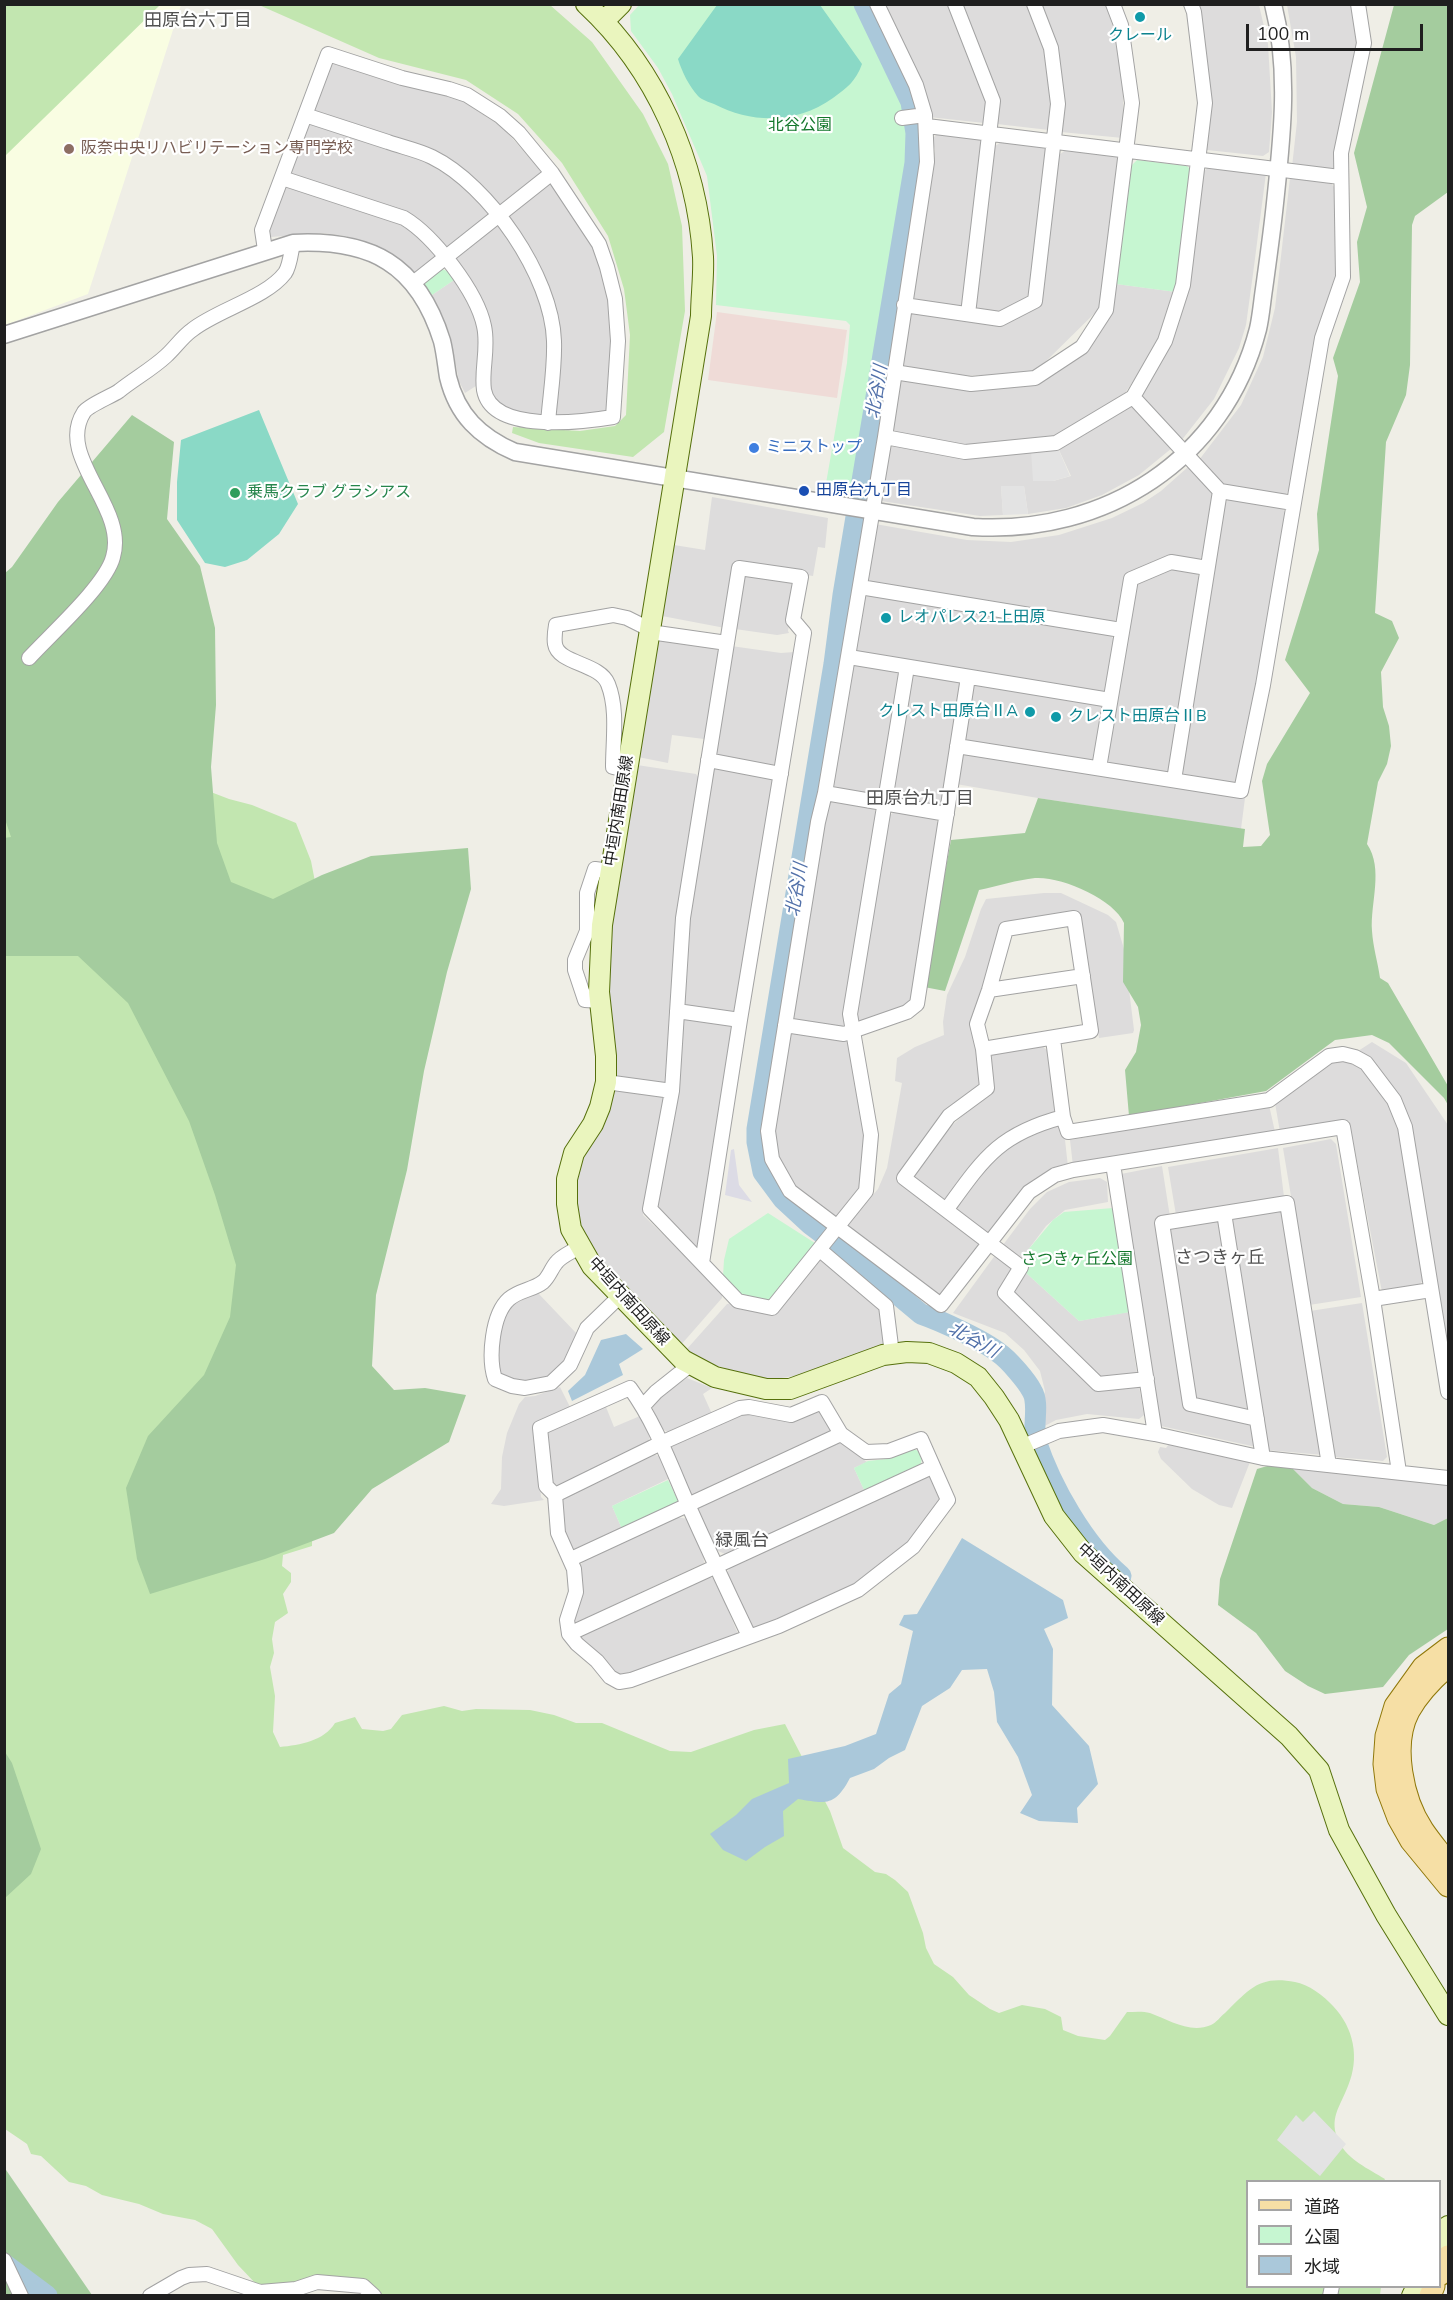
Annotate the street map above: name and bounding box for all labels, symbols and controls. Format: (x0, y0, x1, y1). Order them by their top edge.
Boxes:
marker: クレール (1133, 10, 1147, 24)
district label: 田原台六丁目 (144, 11, 252, 33)
scale bar (1249, 12, 1426, 50)
text: 100 m (1257, 22, 1309, 46)
place label: クレール (1108, 26, 1172, 46)
park label: 北谷公園 (768, 116, 832, 136)
place label: 阪奈中央リハビリテーション専門学校 (81, 139, 353, 159)
marker: 阪奈中央リハビリテーション専門学校 (62, 142, 76, 156)
water label: 北谷川 (863, 364, 893, 420)
place label: ミニストップ (766, 438, 862, 458)
marker: ミニストップ (747, 441, 761, 455)
place label: 田原台九丁目 (816, 481, 912, 501)
place label: 乗馬クラブ グラシアス (247, 483, 411, 503)
marker: 田原台九丁目 (797, 484, 811, 498)
marker: 乗馬クラブ グラシアス (228, 486, 242, 500)
place label: レオパレス21上田原 (898, 608, 1045, 628)
marker: レオパレス21上田原 (879, 611, 893, 625)
place label: クレスト田原台ⅡA (878, 702, 1018, 722)
marker: クレスト田原台ⅡA (1023, 705, 1037, 719)
place label: クレスト田原台ⅡB (1068, 707, 1207, 727)
marker: クレスト田原台ⅡB (1049, 710, 1063, 724)
street label: 中垣内南田原線 (602, 754, 638, 868)
district label: 田原台九丁目 (866, 789, 974, 811)
water label: 北谷川 (783, 862, 813, 918)
district label: さつきヶ丘 (1175, 1248, 1265, 1270)
park label: さつきヶ丘公園 (1021, 1250, 1133, 1270)
street label: 中垣内南田原線 (583, 1254, 673, 1350)
water label: 北谷川 (944, 1318, 1002, 1364)
district label: 緑風台 (715, 1531, 769, 1553)
street label: 中垣内南田原線 (1072, 1540, 1168, 1630)
legend (1246, 2180, 1441, 2288)
text: 道路 (1304, 2195, 1340, 2219)
text: 公園 (1304, 2225, 1340, 2249)
text: 水域 (1304, 2255, 1340, 2279)

